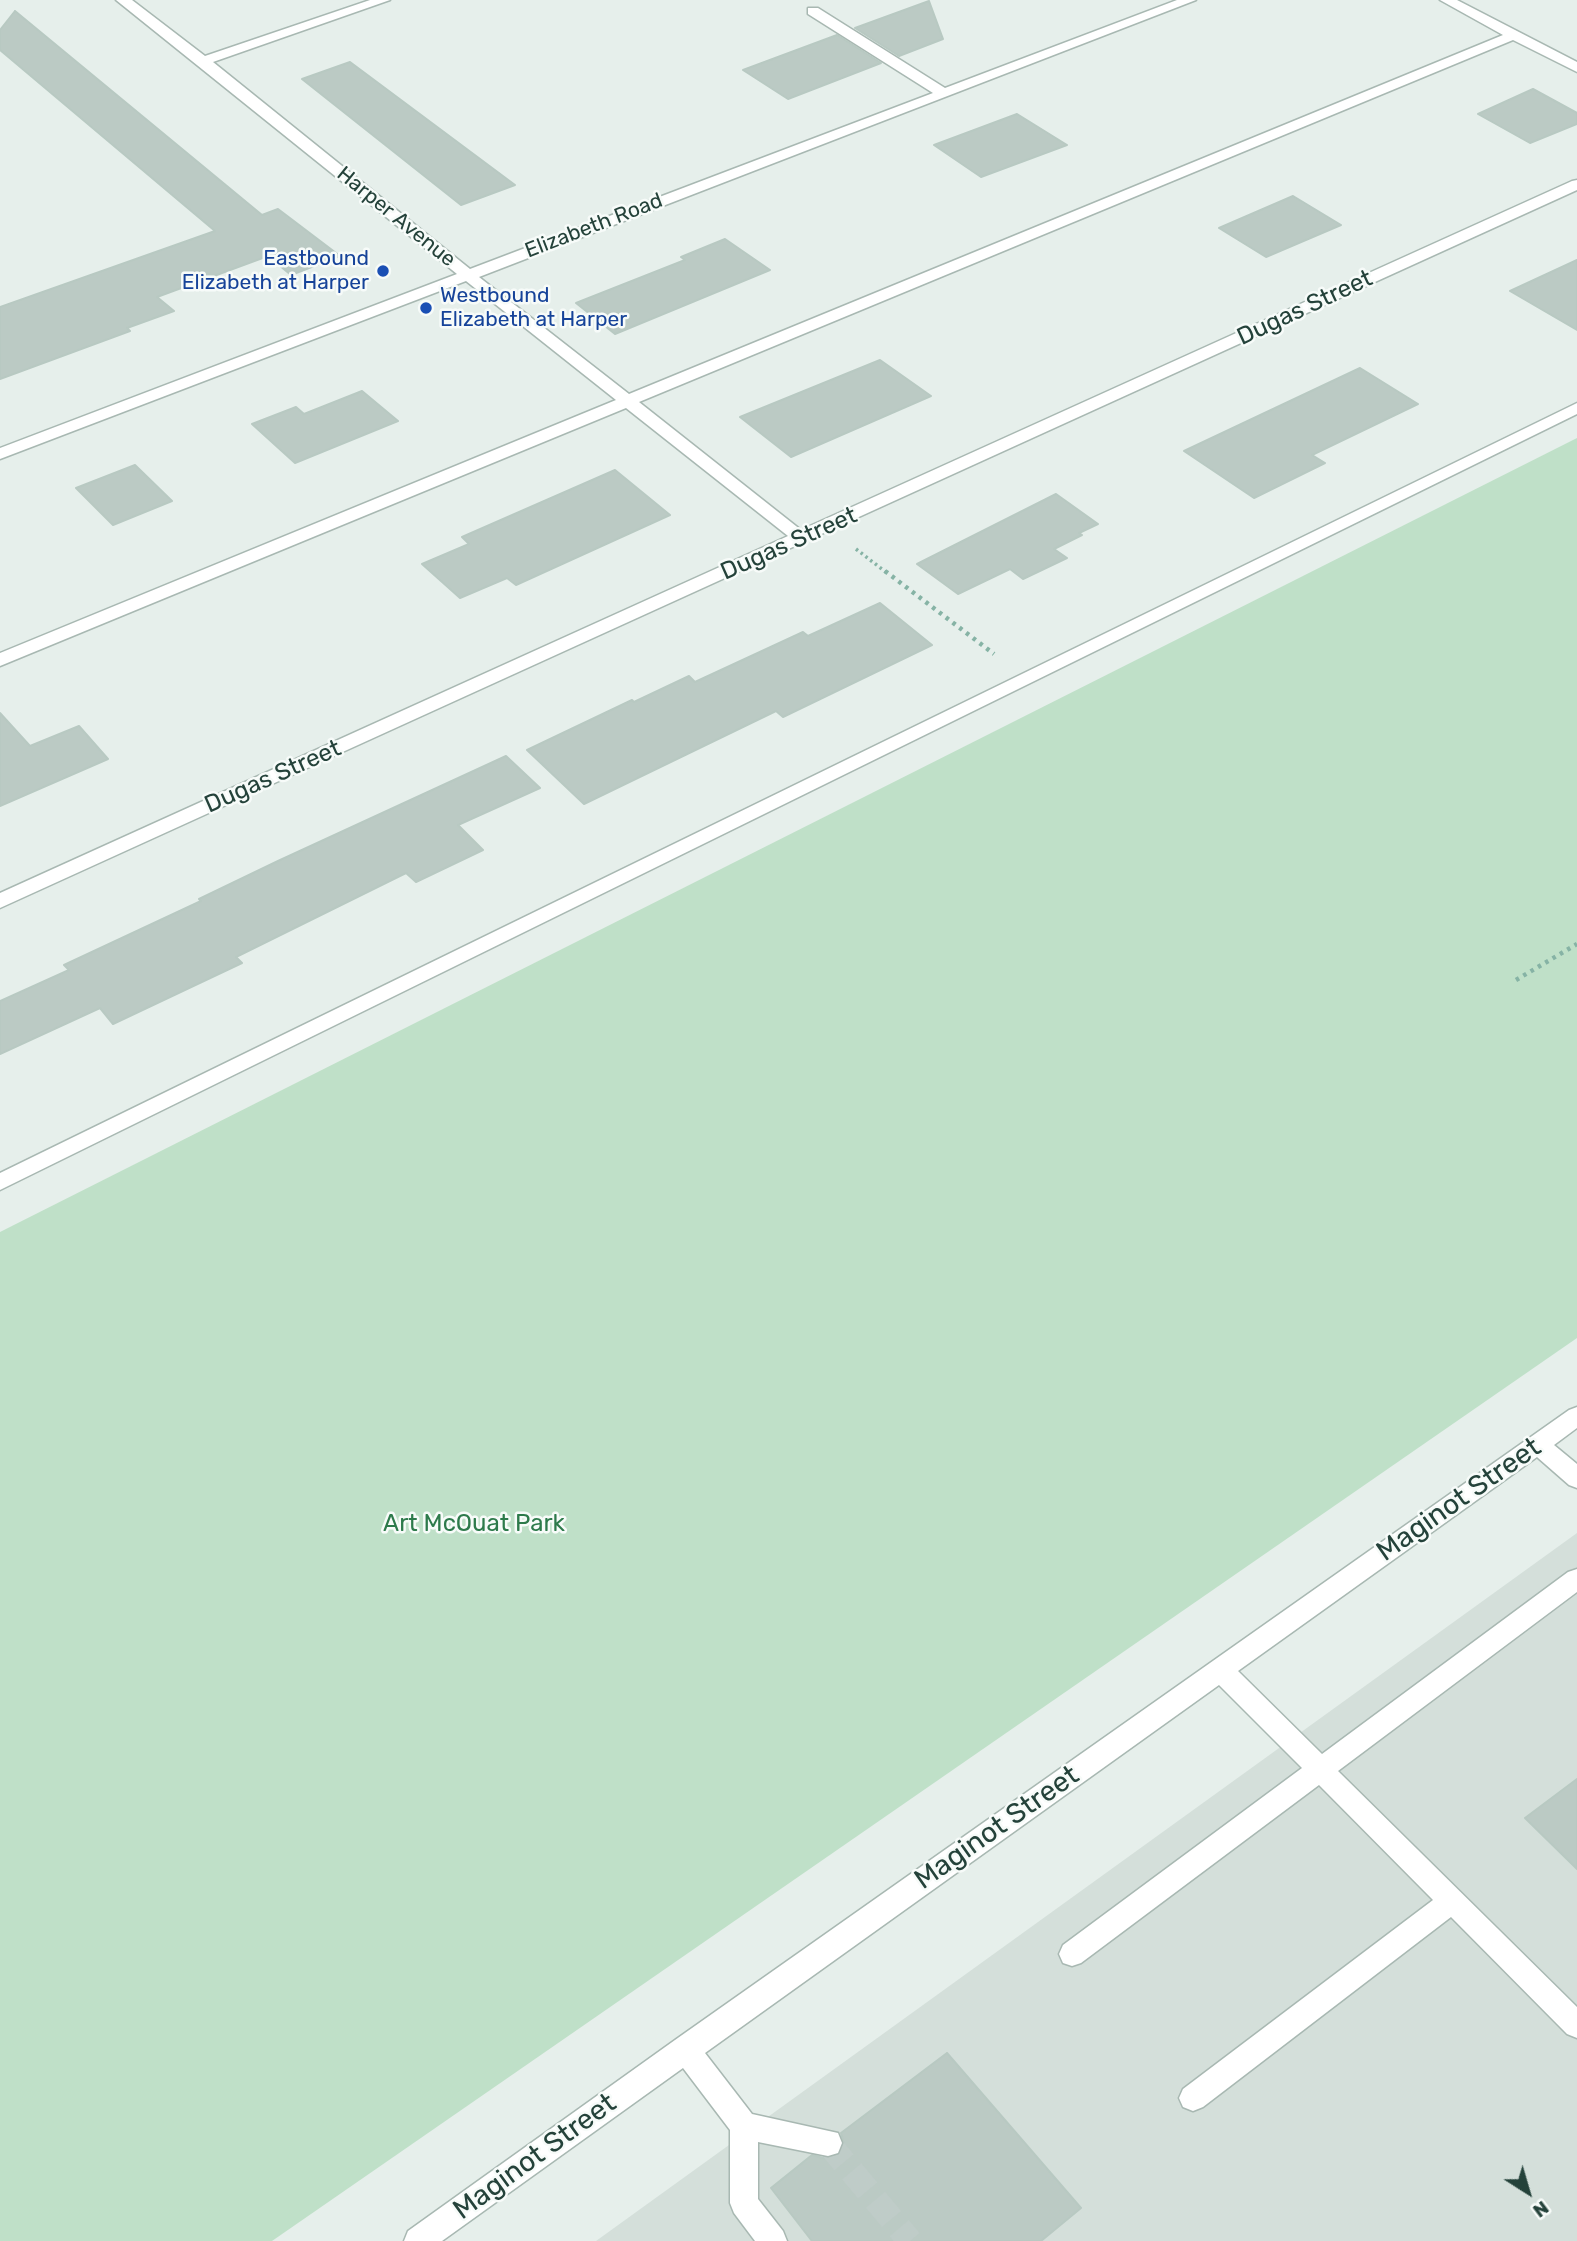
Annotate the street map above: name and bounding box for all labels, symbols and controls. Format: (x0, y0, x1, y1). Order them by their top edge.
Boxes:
street label: Harper Avenue (332, 161, 460, 273)
street label: Elizabeth Road (522, 188, 666, 264)
place label: Eastbound Elizabeth at Harper (182, 246, 369, 296)
marker: Eastbound Elizabeth at Harper (375, 263, 391, 279)
street label: Dugas Street (1233, 264, 1377, 352)
place label: Westbound Elizabeth at Harper (440, 283, 627, 333)
marker: Westbound Elizabeth at Harper (418, 300, 434, 316)
street label: Dugas Street (716, 501, 862, 587)
street label: Dugas Street (200, 734, 346, 820)
street label: Maginot Street (1370, 1431, 1548, 1569)
park label: Art McOuat Park (383, 1510, 565, 1538)
street label: Maginot Street (908, 1759, 1086, 1897)
street label: Maginot Street (447, 2087, 623, 2227)
north arrow (1493, 2157, 1563, 2227)
text: N (1529, 2196, 1553, 2222)

